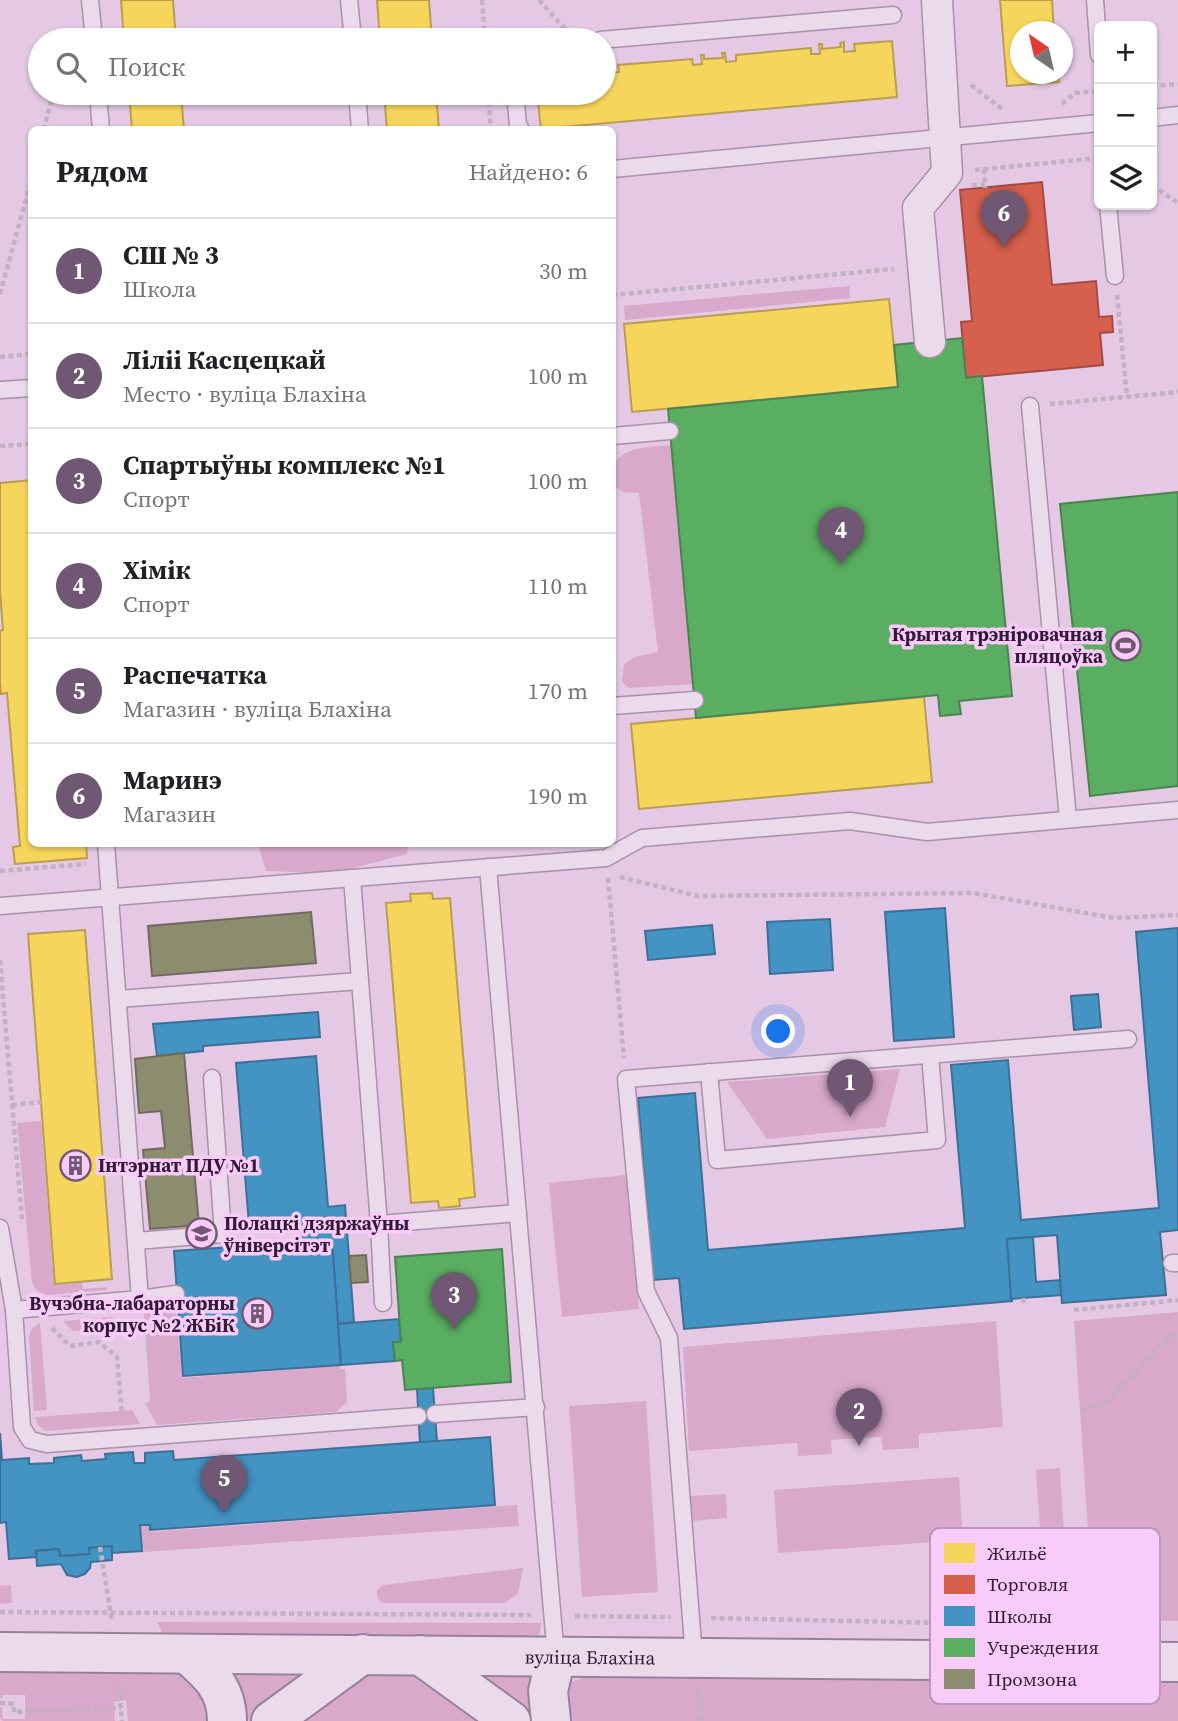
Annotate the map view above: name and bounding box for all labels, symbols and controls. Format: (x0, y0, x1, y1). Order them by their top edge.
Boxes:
north arrow (1010, 21, 1073, 84)
map controls (1094, 21, 1157, 210)
button: + (1094, 21, 1157, 84)
search box (28, 28, 616, 105)
icon: search (52, 48, 90, 86)
text: Поиск (108, 49, 185, 85)
button: − (1094, 84, 1157, 147)
button: layers (1094, 147, 1157, 210)
text: Рядом (56, 151, 148, 192)
text: Найдено: 6 (469, 156, 588, 188)
pin: 6 (981, 190, 1027, 248)
text: СШ № 3 (123, 237, 219, 273)
text: 1 (73, 255, 85, 287)
text: 30 m (539, 255, 588, 287)
text: Школа (123, 273, 196, 305)
text: Ліліі Касцецкай (123, 342, 326, 378)
text: 2 (73, 360, 85, 392)
text: 100 m (527, 360, 588, 392)
text: Место · вуліца Блахіна (123, 378, 367, 410)
text: Спартыўны комплекс №1 (123, 447, 446, 483)
text: 3 (73, 465, 85, 497)
text: 100 m (527, 465, 588, 497)
text: Спорт (123, 483, 190, 515)
pin: 4 (818, 507, 864, 565)
text: Хімік (123, 552, 191, 588)
text: 4 (73, 570, 85, 602)
text: 110 m (527, 570, 588, 602)
text: Спорт (123, 588, 190, 620)
place label: Крытая трэніровачная пляцоўка (892, 621, 1104, 669)
sports icon: Крытая трэніровачная пляцоўка (1109, 628, 1143, 662)
text: Распечатка (123, 657, 267, 693)
text: 5 (73, 675, 85, 707)
text: 170 m (527, 675, 588, 707)
text: Магазин · вуліца Блахіна (123, 693, 392, 725)
text: Маринэ (123, 762, 222, 798)
text: 6 (73, 780, 85, 812)
text: 190 m (527, 780, 588, 812)
text: Магазин (123, 798, 216, 830)
your location (761, 1014, 795, 1048)
pin: 1 (827, 1059, 873, 1117)
building icon: Інтэрнат ПДУ №1 (58, 1148, 92, 1182)
place label: Інтэрнат ПДУ №1 (98, 1152, 259, 1178)
place label: Полацкі дзяржаўны ўніверсітэт (223, 1210, 409, 1258)
school or university icon: Полацкі дзяржаўны ўніверсітэт (184, 1217, 218, 1251)
pin: 3 (431, 1272, 477, 1330)
place label: Вучэбна-лабараторны корпус №2 ЖБіК (29, 1290, 236, 1338)
building icon: Вучэбна-лабараторны корпус №2 ЖБіК (241, 1297, 275, 1331)
pin: 2 (836, 1388, 882, 1446)
pin: 5 (201, 1455, 247, 1513)
legend (930, 1528, 1160, 1704)
text: Жильё (987, 1540, 1047, 1566)
text: Торговля (987, 1571, 1068, 1597)
text: Школы (987, 1603, 1052, 1629)
text: Учреждения (987, 1634, 1099, 1660)
street label: вуліца Блахіна (524, 1643, 656, 1671)
text: Промзона (987, 1666, 1077, 1692)

